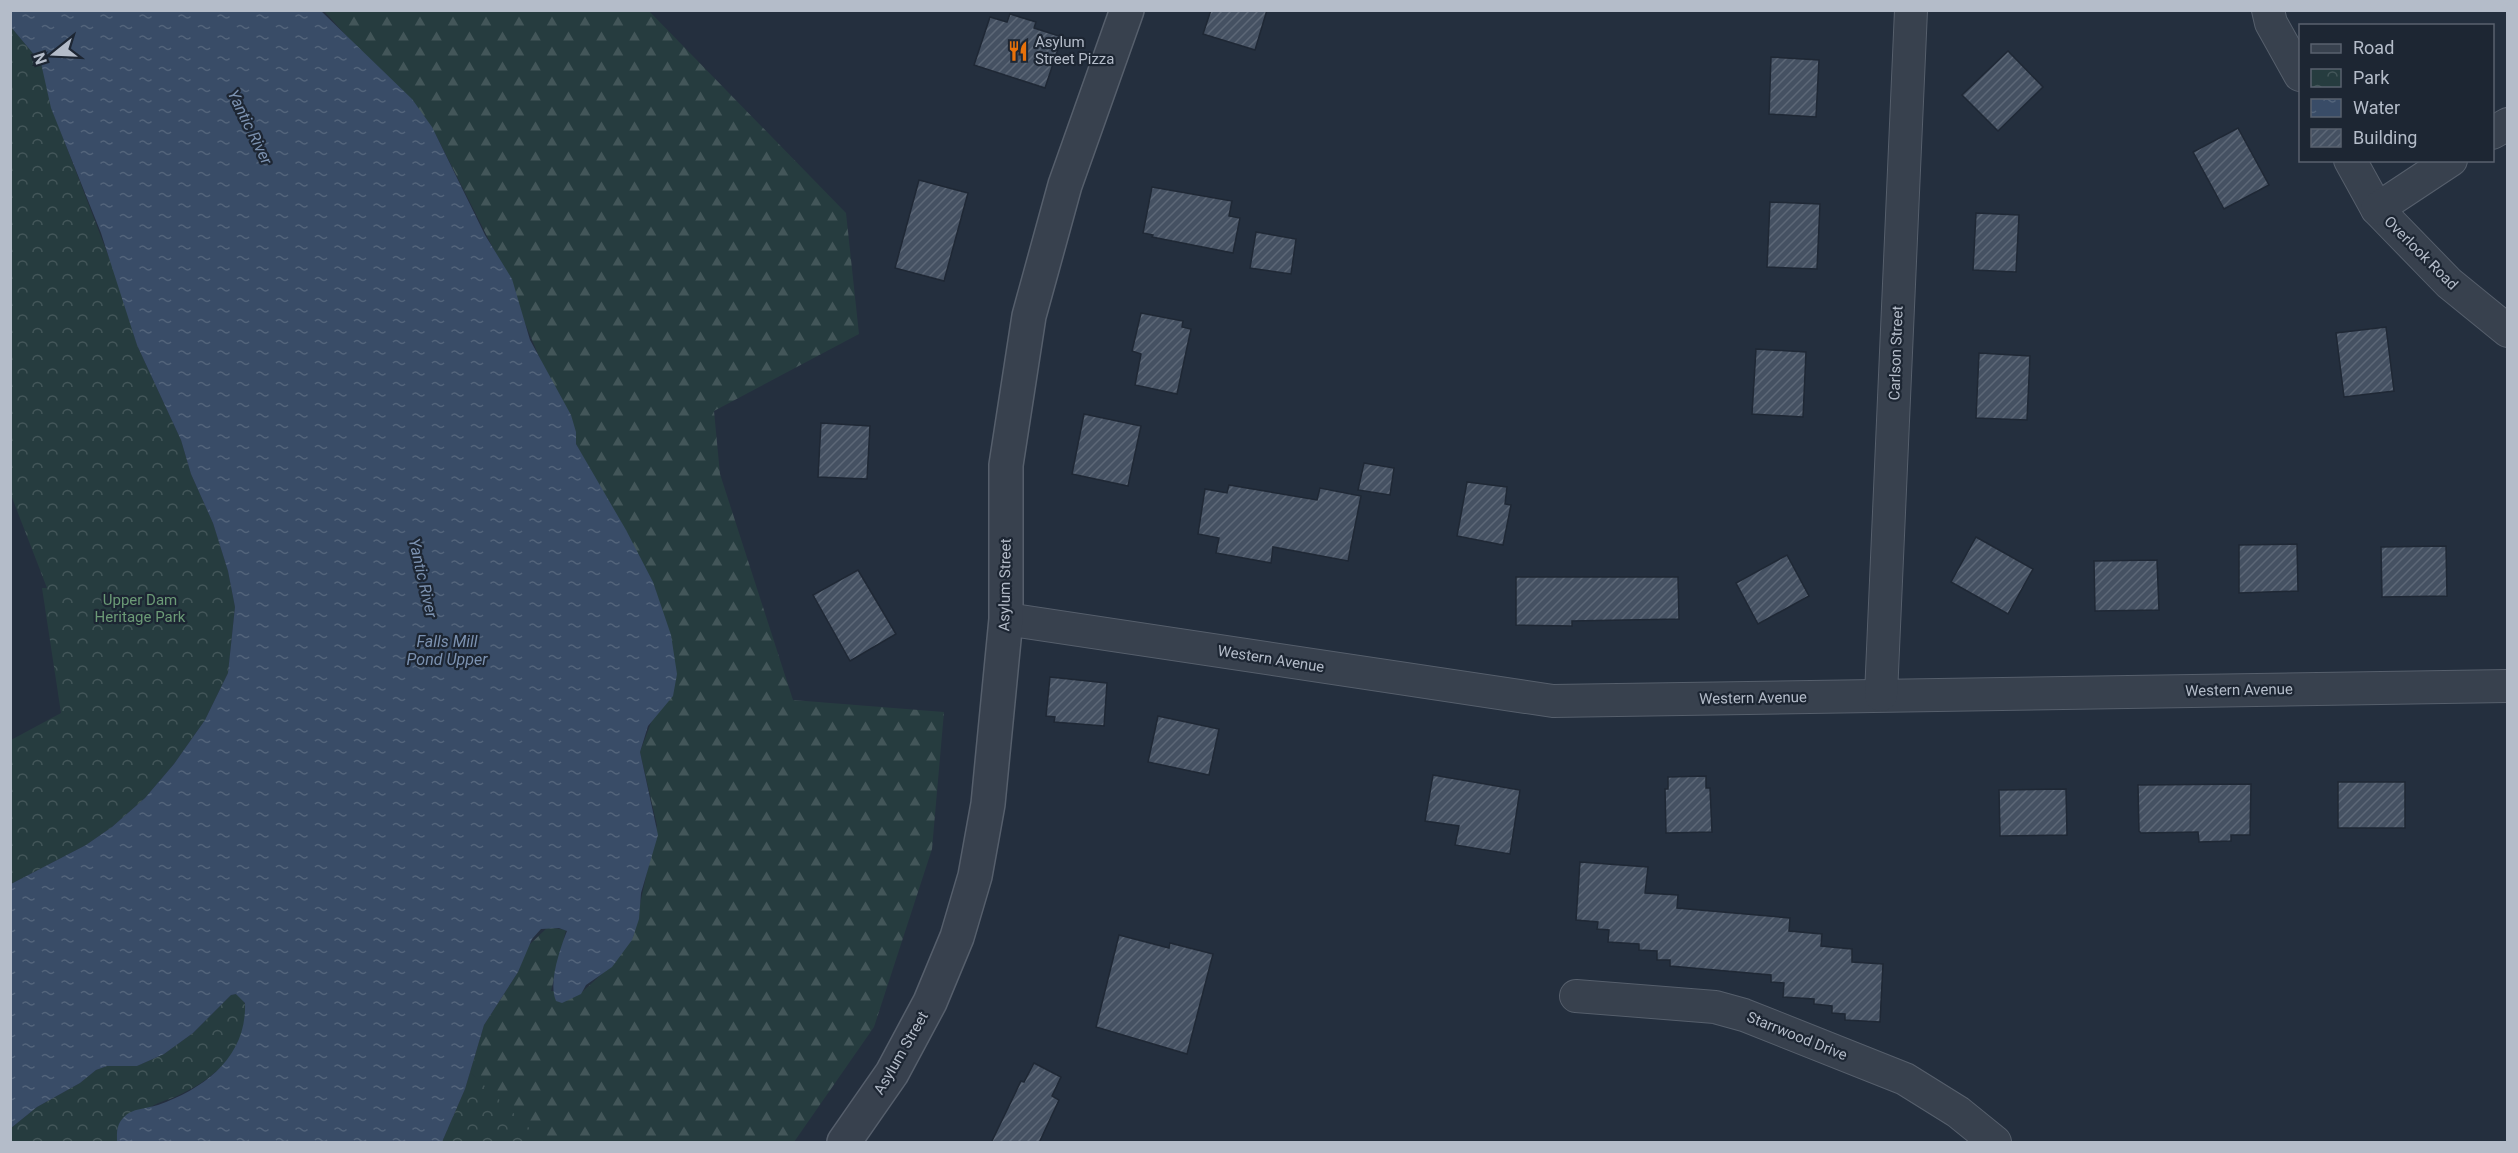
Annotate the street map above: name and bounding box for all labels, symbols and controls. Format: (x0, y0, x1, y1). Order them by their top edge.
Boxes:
north arrow (24, 24, 84, 84)
legend (2299, 24, 2494, 162)
place label: Asylum Street Pizza (1035, 33, 1114, 68)
text: Road (2353, 37, 2394, 58)
restaurant icon: Asylum Street Pizza (1006, 39, 1030, 63)
text: N (29, 50, 51, 67)
text: Park (2353, 67, 2390, 88)
water label: Yantic River (224, 86, 277, 168)
text: Water (2353, 97, 2400, 118)
text: Building (2353, 127, 2417, 148)
street label: Overlook Road (2380, 212, 2462, 294)
street label: Carlson Street (1885, 305, 1907, 401)
water label: Yantic River (405, 536, 442, 620)
street label: Asylum Street (995, 538, 1015, 632)
park label: Upper Dam Heritage Park (95, 591, 186, 626)
water label: Falls Mill Pond Upper (407, 632, 488, 669)
street label: Western Avenue (1216, 642, 1326, 676)
street label: Western Avenue (2185, 680, 2293, 700)
street label: Western Avenue (1699, 688, 1807, 708)
street label: Asylum Street (870, 1008, 932, 1098)
street label: Starrwood Drive (1744, 1008, 1850, 1064)

